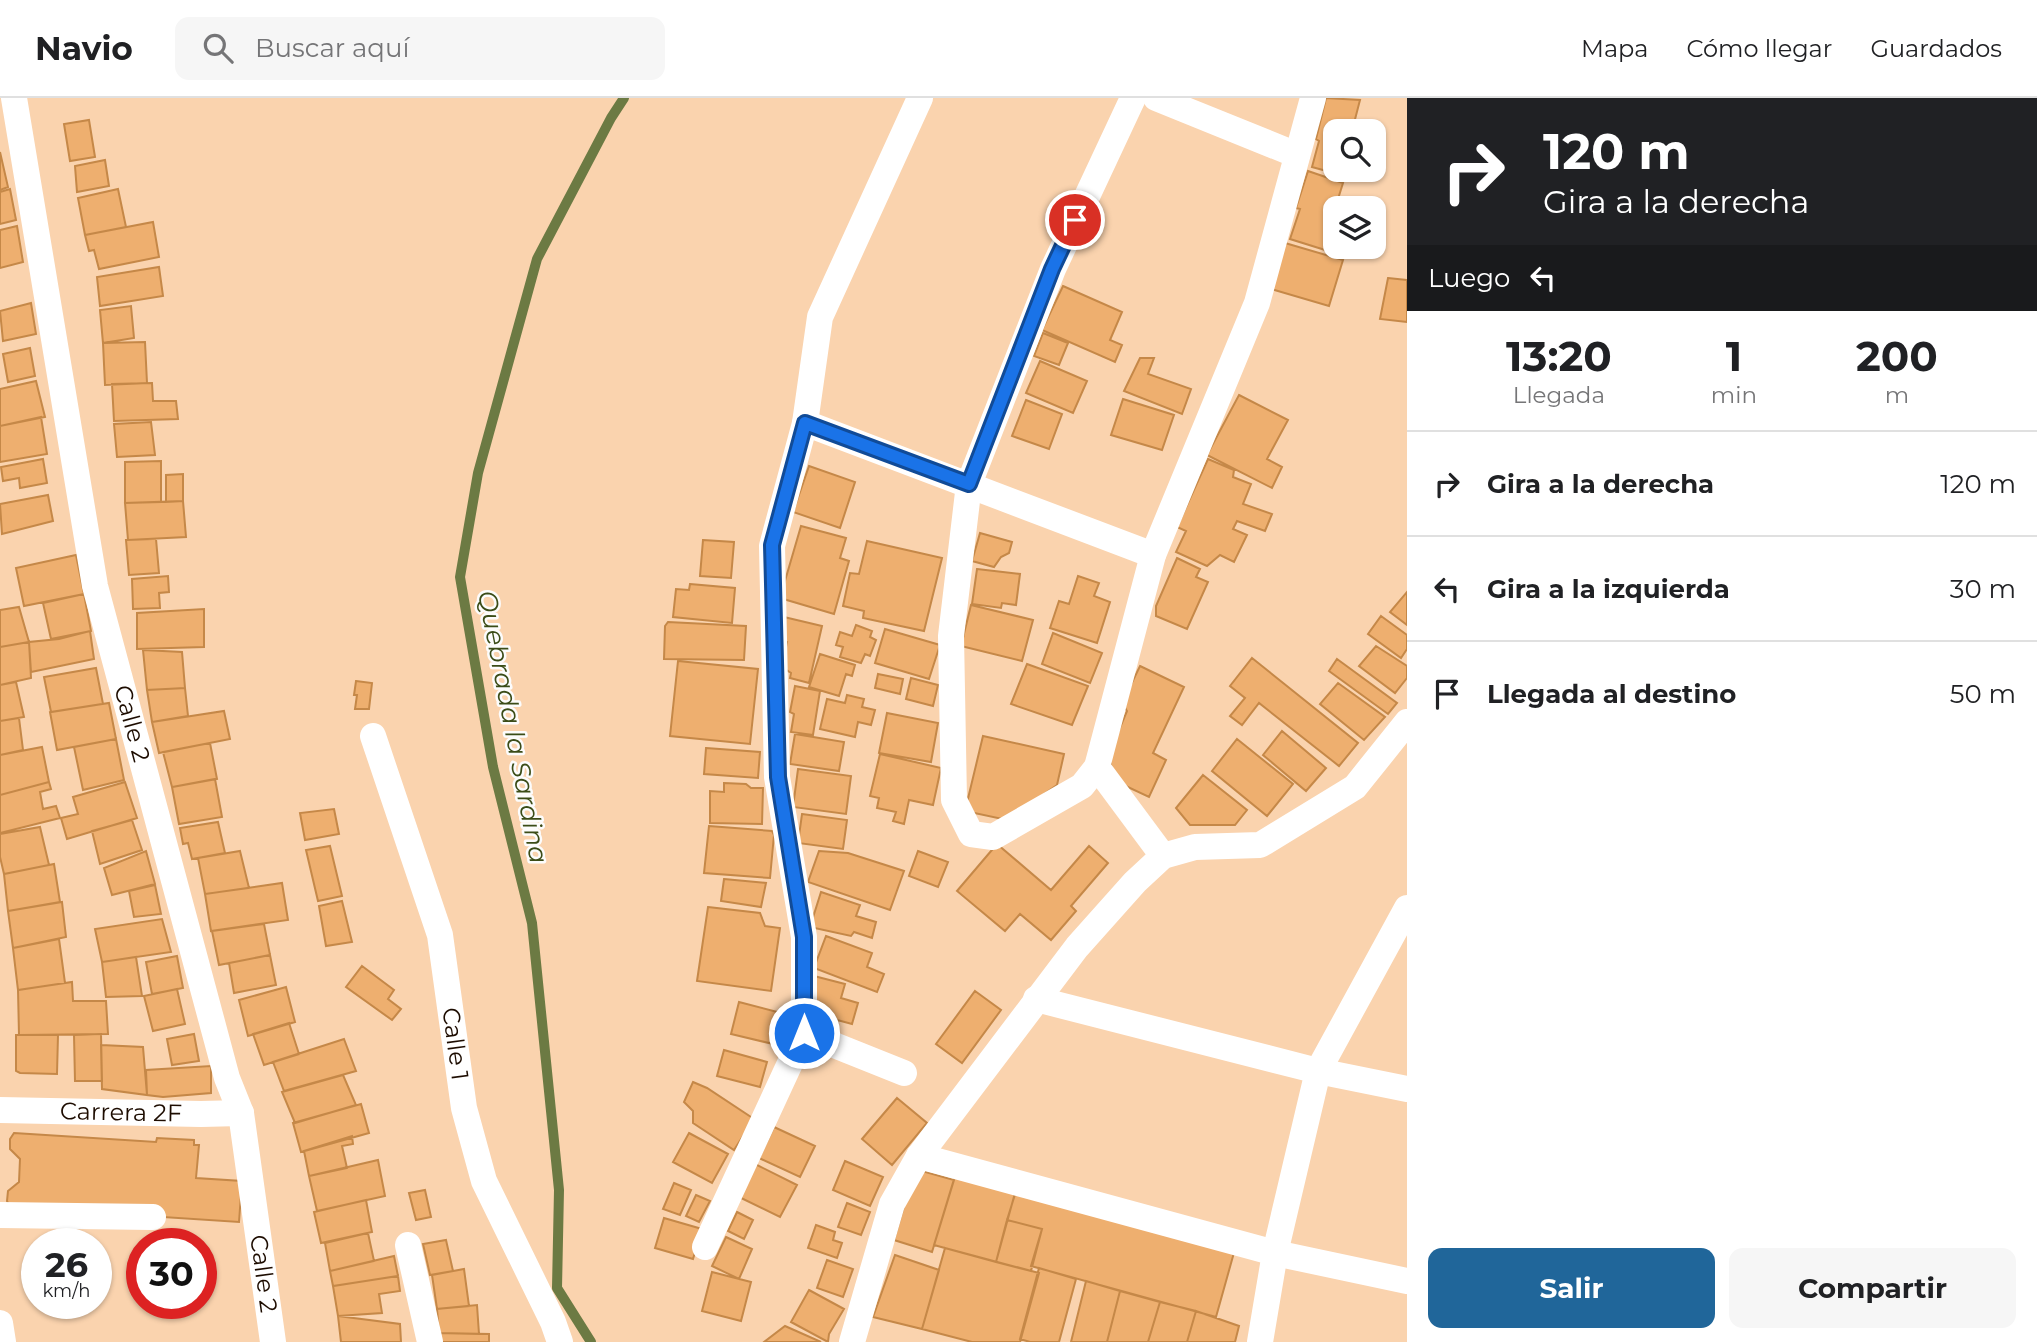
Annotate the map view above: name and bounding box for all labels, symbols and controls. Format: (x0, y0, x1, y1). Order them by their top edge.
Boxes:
search box (175, 17, 665, 80)
text: Navio (35, 28, 133, 68)
icon: search (199, 29, 237, 67)
text: Buscar aquí (255, 32, 409, 64)
text: Mapa (1581, 34, 1648, 63)
text: Cómo llegar (1686, 34, 1832, 63)
text: Guardados (1870, 34, 2002, 63)
map controls (1323, 119, 1386, 259)
button: search (1323, 119, 1386, 182)
text: 120 m (1543, 122, 1690, 181)
icon: right (1428, 126, 1519, 217)
text: Gira a la derecha (1543, 182, 1809, 221)
pin (1045, 190, 1105, 250)
button: layers (1323, 196, 1386, 259)
icon: arrive (1056, 201, 1094, 239)
icon: left (1524, 259, 1562, 297)
text: Luego (1428, 262, 1510, 294)
text: 13:20 (1506, 330, 1612, 382)
text: 1 (1726, 330, 1742, 382)
text: 200 (1856, 330, 1938, 382)
text: Llegada (1513, 381, 1605, 409)
text: min (1711, 381, 1757, 409)
text: m (1885, 381, 1909, 409)
icon: right (1428, 465, 1466, 503)
text: Gira a la derecha (1487, 468, 1714, 500)
text: 120 m (1940, 468, 2016, 500)
icon: left (1428, 570, 1466, 608)
text: Gira a la izquierda (1487, 573, 1730, 605)
text: 30 m (1950, 573, 2016, 605)
water label: Quebrada la Sardina (471, 588, 555, 866)
icon: arrive (1428, 675, 1466, 713)
text: Llegada al destino (1487, 678, 1736, 710)
text: 50 m (1950, 678, 2016, 710)
street label: Calle 2 (108, 682, 157, 765)
position arrow (767, 996, 841, 1070)
street label: Calle 1 (436, 1006, 475, 1082)
street label: Carrera 2F (60, 1096, 182, 1128)
speed limit sign: 30 (126, 1228, 217, 1319)
street label: Calle 2 (244, 1233, 284, 1314)
text: 26 (45, 1243, 88, 1286)
button: Salir (1428, 1248, 1715, 1328)
button: Compartir (1729, 1248, 2016, 1328)
text: km/h (42, 1280, 91, 1302)

